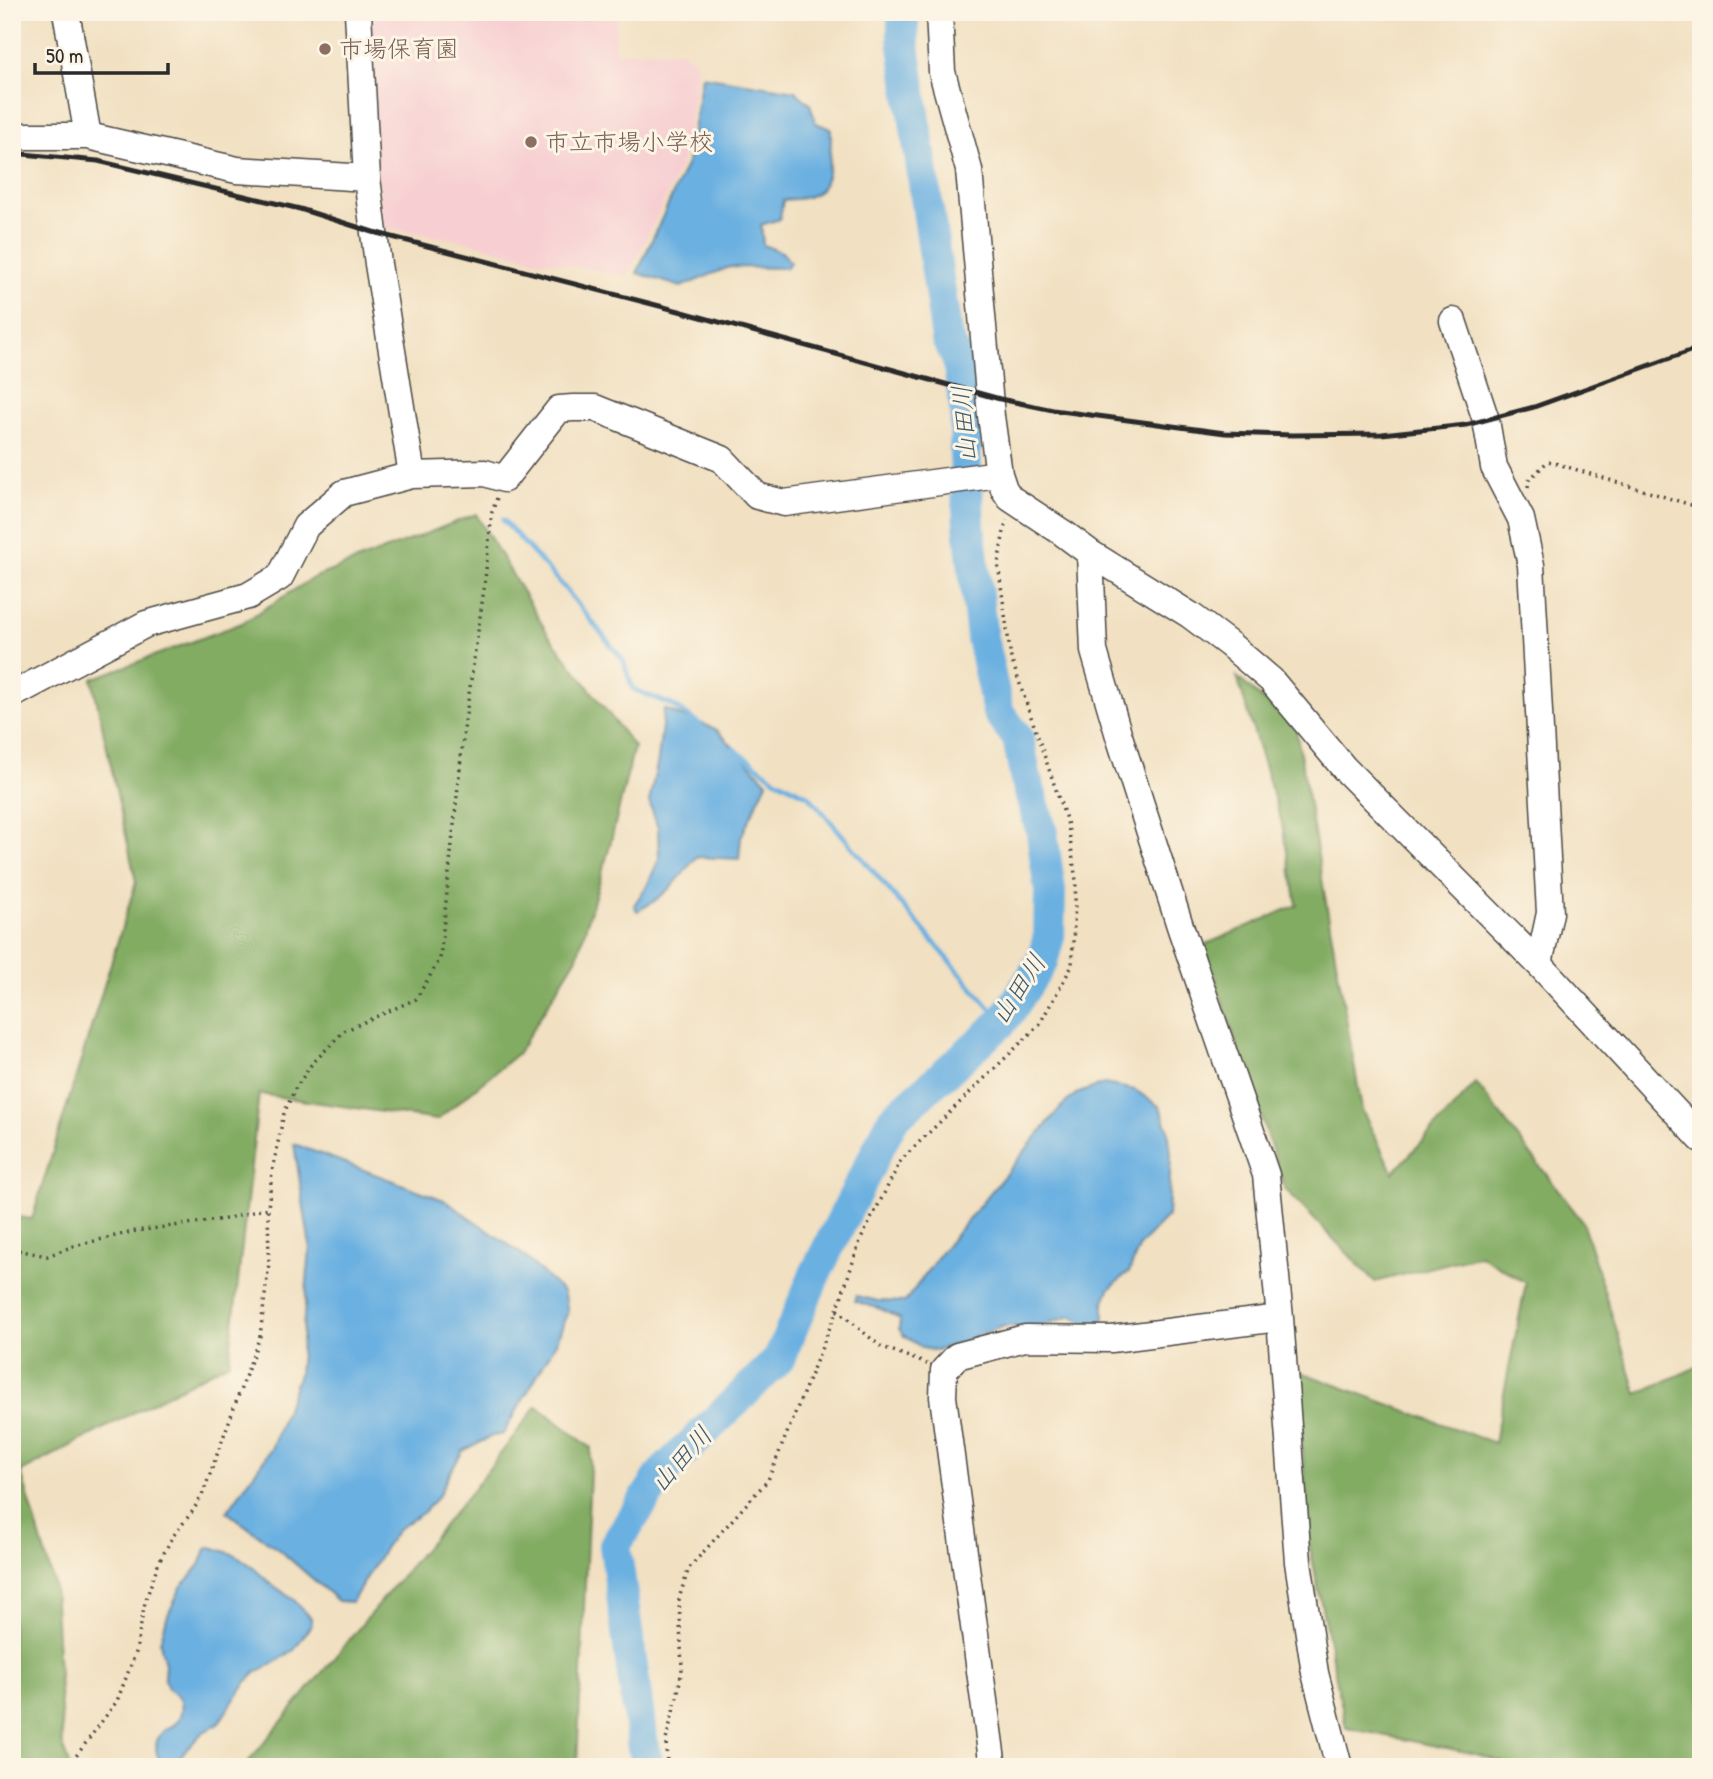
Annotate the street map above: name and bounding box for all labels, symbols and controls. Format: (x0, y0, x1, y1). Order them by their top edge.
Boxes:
scale bar (35, 32, 168, 76)
place label: 市場保育園 (339, 32, 459, 64)
text: 50 m (46, 41, 83, 70)
marker: 市場保育園 (317, 41, 333, 57)
place label: 市立市場小学校 (545, 125, 713, 157)
marker: 市立市場小学校 (523, 134, 539, 150)
water label: 山田川 (943, 384, 984, 464)
water label: 山田川 (982, 946, 1054, 1031)
water label: 山田川 (642, 1418, 720, 1499)

